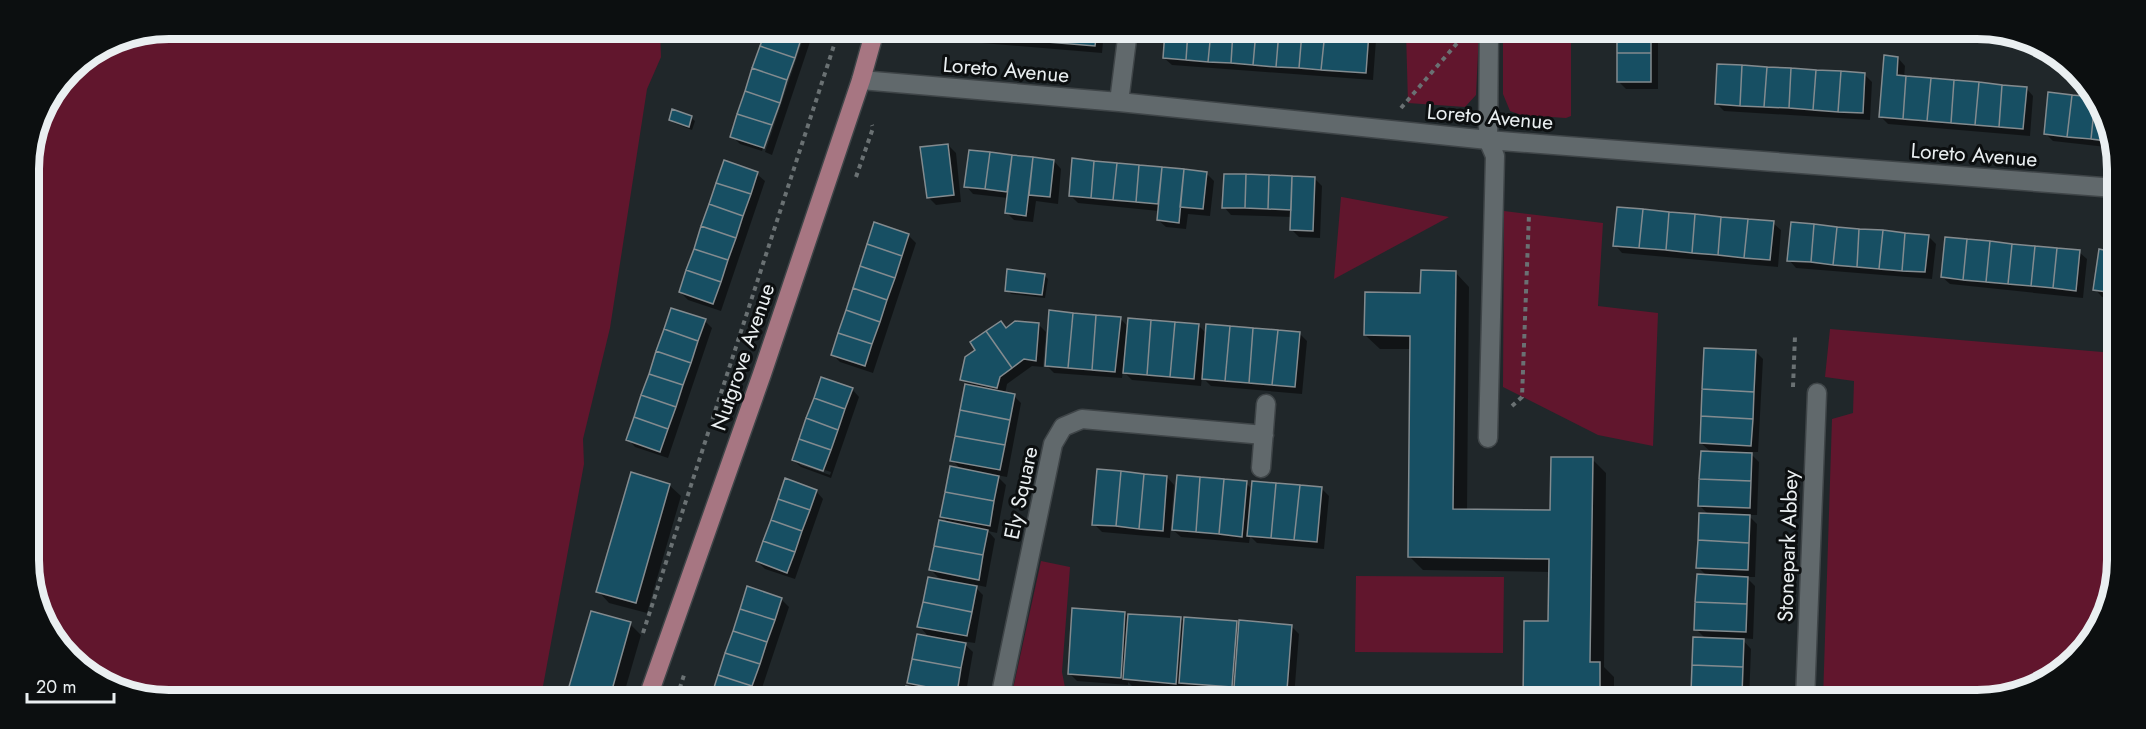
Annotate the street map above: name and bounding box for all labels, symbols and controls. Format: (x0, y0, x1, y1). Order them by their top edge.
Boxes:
street label: Loreto Avenue (942, 50, 1071, 90)
street label: Loreto Avenue (1426, 97, 1555, 137)
street label: Loreto Avenue (1910, 136, 2038, 174)
street label: Nutgrove Avenue (704, 279, 782, 435)
street label: Ely Square (997, 444, 1046, 542)
street label: Stonepark Abbey (1770, 469, 1806, 623)
scale bar (27, 666, 114, 704)
text: 20 m (36, 674, 76, 700)

